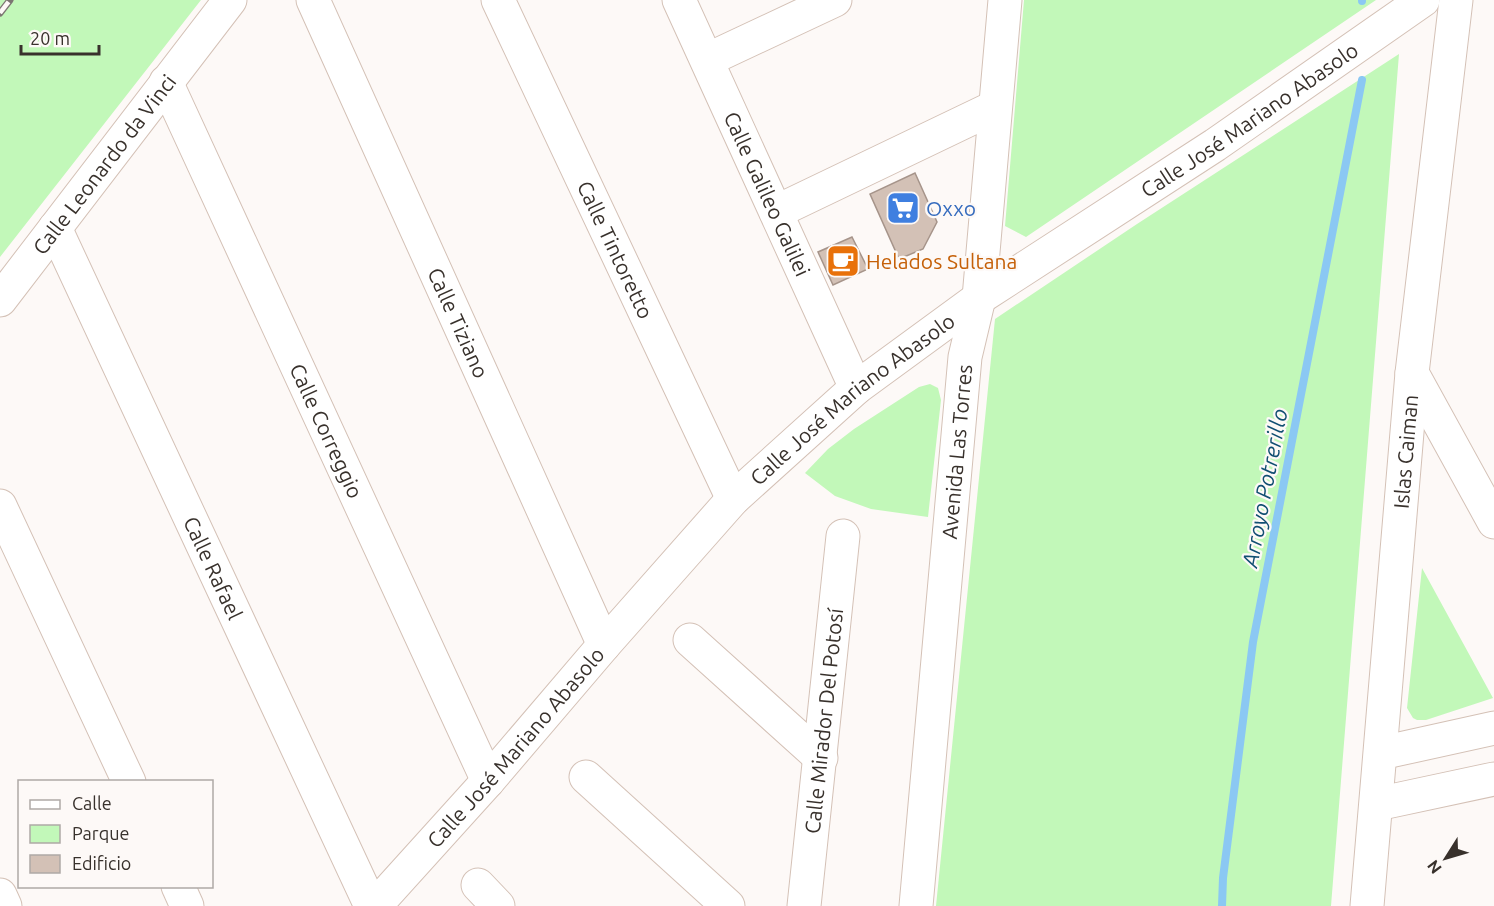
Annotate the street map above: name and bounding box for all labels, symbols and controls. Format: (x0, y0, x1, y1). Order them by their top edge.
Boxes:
scale bar (21, 18, 99, 56)
text: 20 m (30, 28, 70, 48)
street label: Calle José Mariano Abasolo (1136, 37, 1362, 202)
street label: Calle Leonardo da Vinci (28, 70, 180, 259)
street label: Calle Galileo Galilei (719, 108, 815, 280)
street label: Calle Tintoretto (573, 177, 658, 322)
supermarket icon: Oxxo (885, 190, 921, 226)
place label: Oxxo (926, 196, 976, 220)
cafe icon: Helados Sultana (825, 243, 861, 279)
place label: Helados Sultana (866, 249, 1017, 273)
street label: Calle Tiziano (423, 264, 494, 382)
street label: Calle José Mariano Abasolo (745, 308, 959, 490)
street label: Calle Correggio (285, 360, 368, 502)
street label: Avenida Las Torres (937, 363, 976, 540)
street label: Islas Caiman (1389, 394, 1422, 510)
water label: Arroyo Potrerillo (1236, 407, 1292, 570)
street label: Calle Rafael (179, 513, 248, 623)
street label: Calle Mirador Del Potosí (800, 606, 847, 835)
street label: Calle José Mariano Abasolo (422, 642, 609, 852)
legend (18, 780, 213, 888)
text: Calle (72, 793, 112, 813)
text: Parque (72, 823, 129, 843)
north arrow (1416, 828, 1476, 888)
text: Edificio (72, 853, 131, 873)
text: N (1423, 857, 1445, 877)

